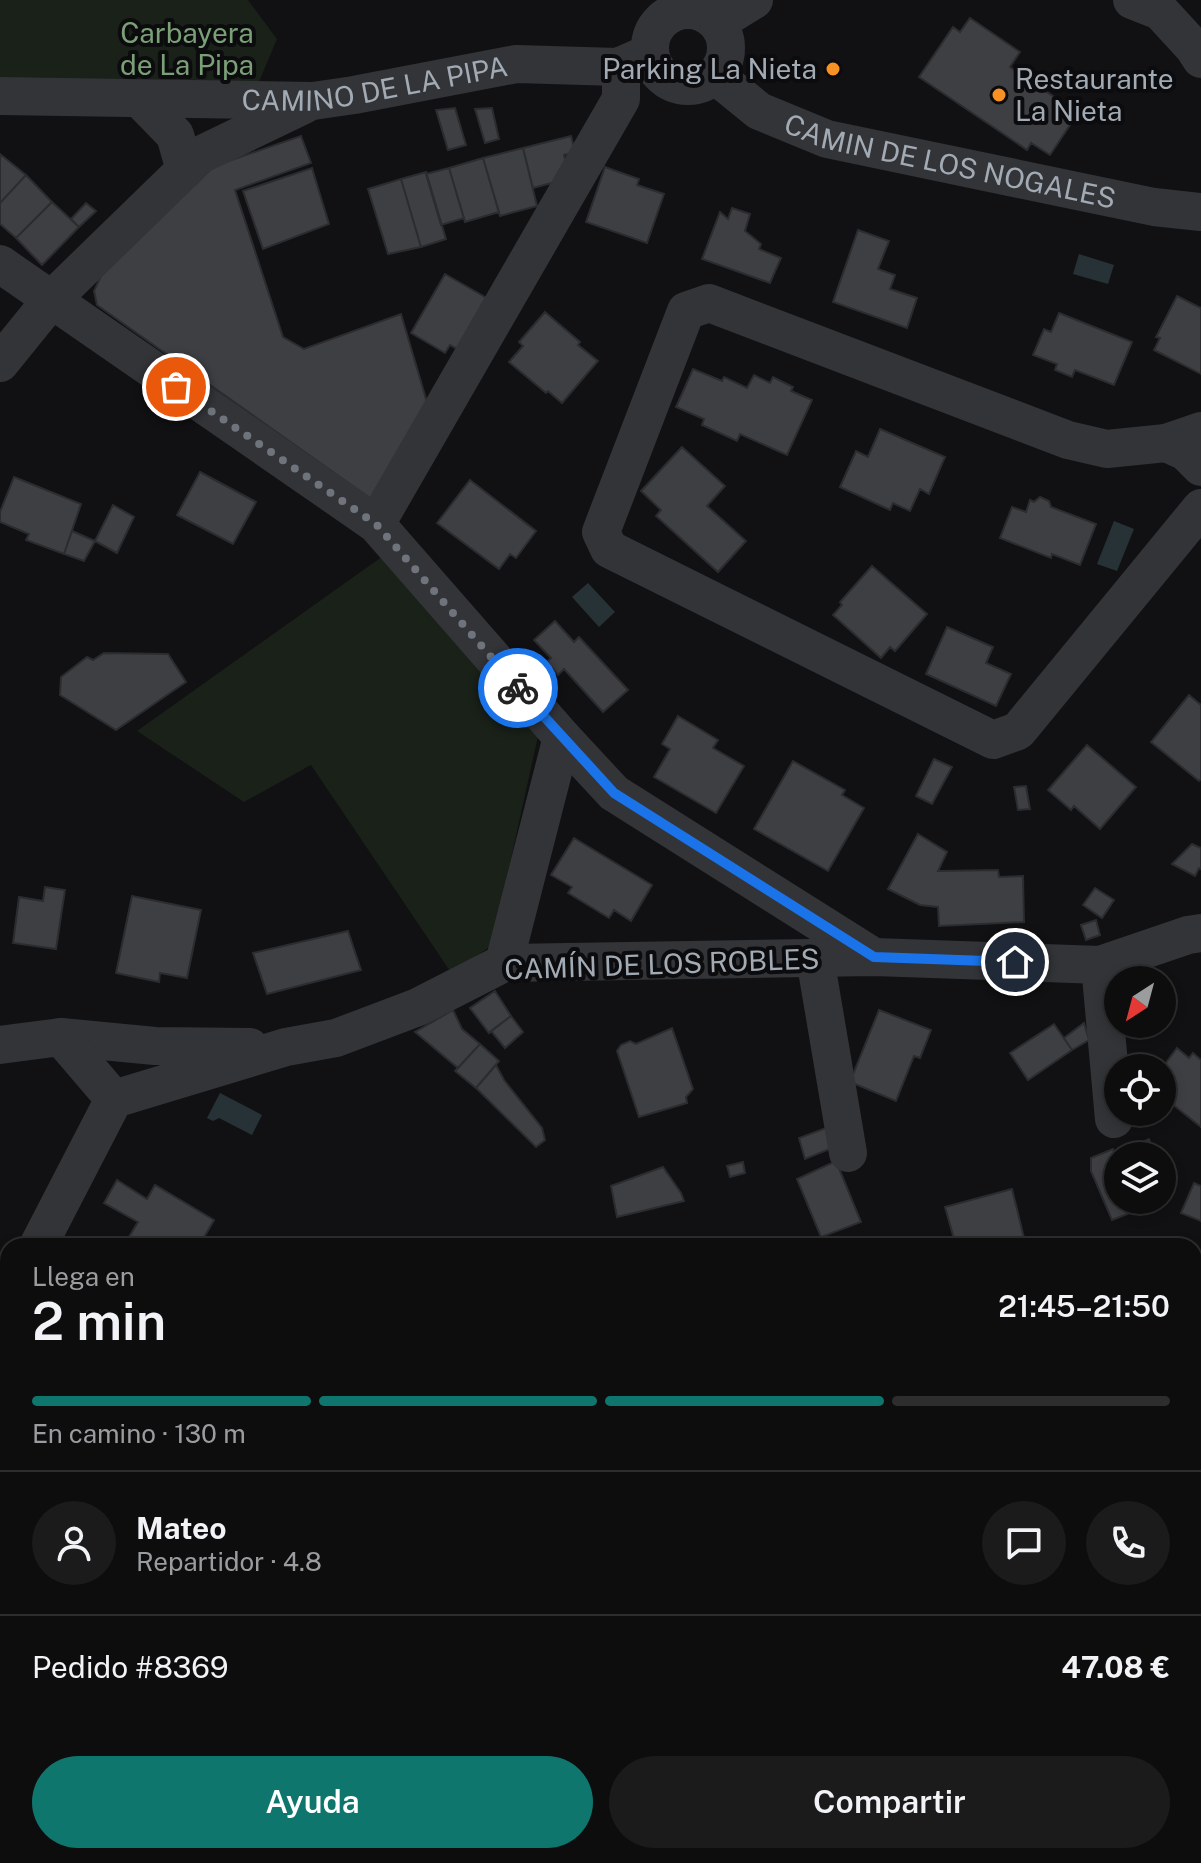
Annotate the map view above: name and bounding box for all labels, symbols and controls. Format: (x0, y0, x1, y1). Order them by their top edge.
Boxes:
park label: Carbayera de La Pipa (120, 16, 254, 81)
street label: CAMINO DE LA PIPA (241, 49, 510, 117)
place label: Parking La Nieta (602, 52, 817, 85)
marker: Parking La Nieta (824, 60, 842, 78)
place label: Restaurante La Nieta (1015, 62, 1174, 127)
marker: Restaurante La Nieta (990, 86, 1008, 104)
street label: CAMIN DE LOS NOGALES (780, 106, 1119, 215)
pin (142, 353, 210, 421)
icon: bag (154, 365, 198, 409)
courier (478, 648, 558, 728)
icon: bike (496, 666, 540, 710)
pin (981, 928, 1049, 996)
icon: home (993, 940, 1037, 984)
street label: CAMÍN DE LOS ROBLES (504, 942, 820, 985)
north arrow (1104, 966, 1176, 1038)
map controls (1104, 966, 1176, 1214)
button: locate (1104, 1054, 1176, 1126)
button: layers (1104, 1142, 1176, 1214)
text: Llega en (32, 1261, 135, 1292)
text: 21:45–21:50 (998, 1288, 1170, 1324)
text: 2 min (32, 1291, 166, 1352)
text: En camino · 130 m (32, 1418, 246, 1449)
button: person (32, 1501, 116, 1585)
button: chat (982, 1501, 1066, 1585)
button: phone (1086, 1501, 1170, 1585)
text: Mateo (136, 1510, 226, 1546)
text: Repartidor · 4.8 (136, 1546, 322, 1577)
text: Pedido #8369 (32, 1649, 229, 1685)
text: 47.08 € (1061, 1649, 1170, 1685)
button: Ayuda (32, 1756, 593, 1848)
button: Compartir (609, 1756, 1170, 1848)

